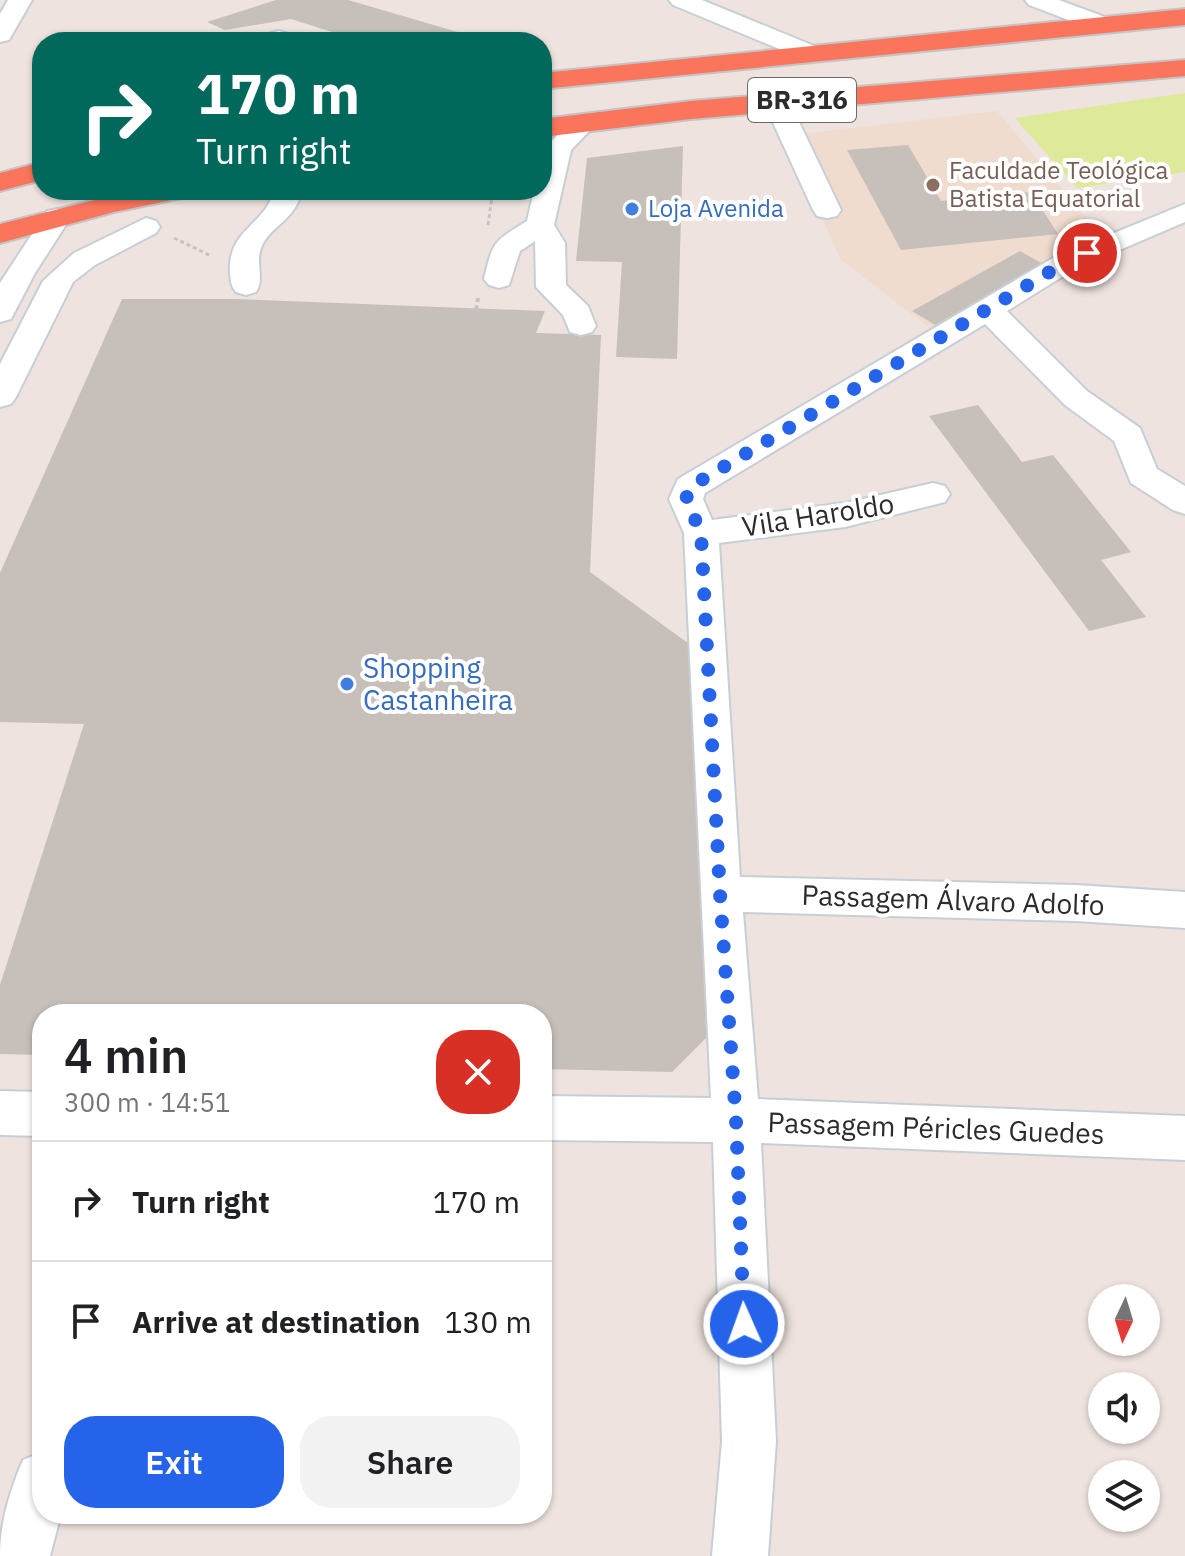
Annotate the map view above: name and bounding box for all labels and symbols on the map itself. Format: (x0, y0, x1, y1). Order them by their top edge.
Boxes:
road number: BR-316 (748, 78, 856, 122)
place label: Faculdade Teológica Batista Equatorial (949, 154, 1168, 214)
marker: Faculdade Teológica Batista Equatorial (924, 176, 942, 194)
place label: Loja Avenida (648, 192, 784, 224)
marker: Loja Avenida (623, 200, 641, 218)
pin (1053, 219, 1121, 287)
street label: Vila Haroldo (739, 484, 897, 545)
place label: Shopping Castanheira (363, 649, 513, 718)
marker: Shopping Castanheira (338, 675, 356, 693)
street label: Passagem Álvaro Adolfo (801, 876, 1105, 923)
street label: Passagem Péricles Guedes (767, 1103, 1105, 1152)
position arrow (702, 1282, 786, 1366)
north arrow (1088, 1284, 1160, 1356)

